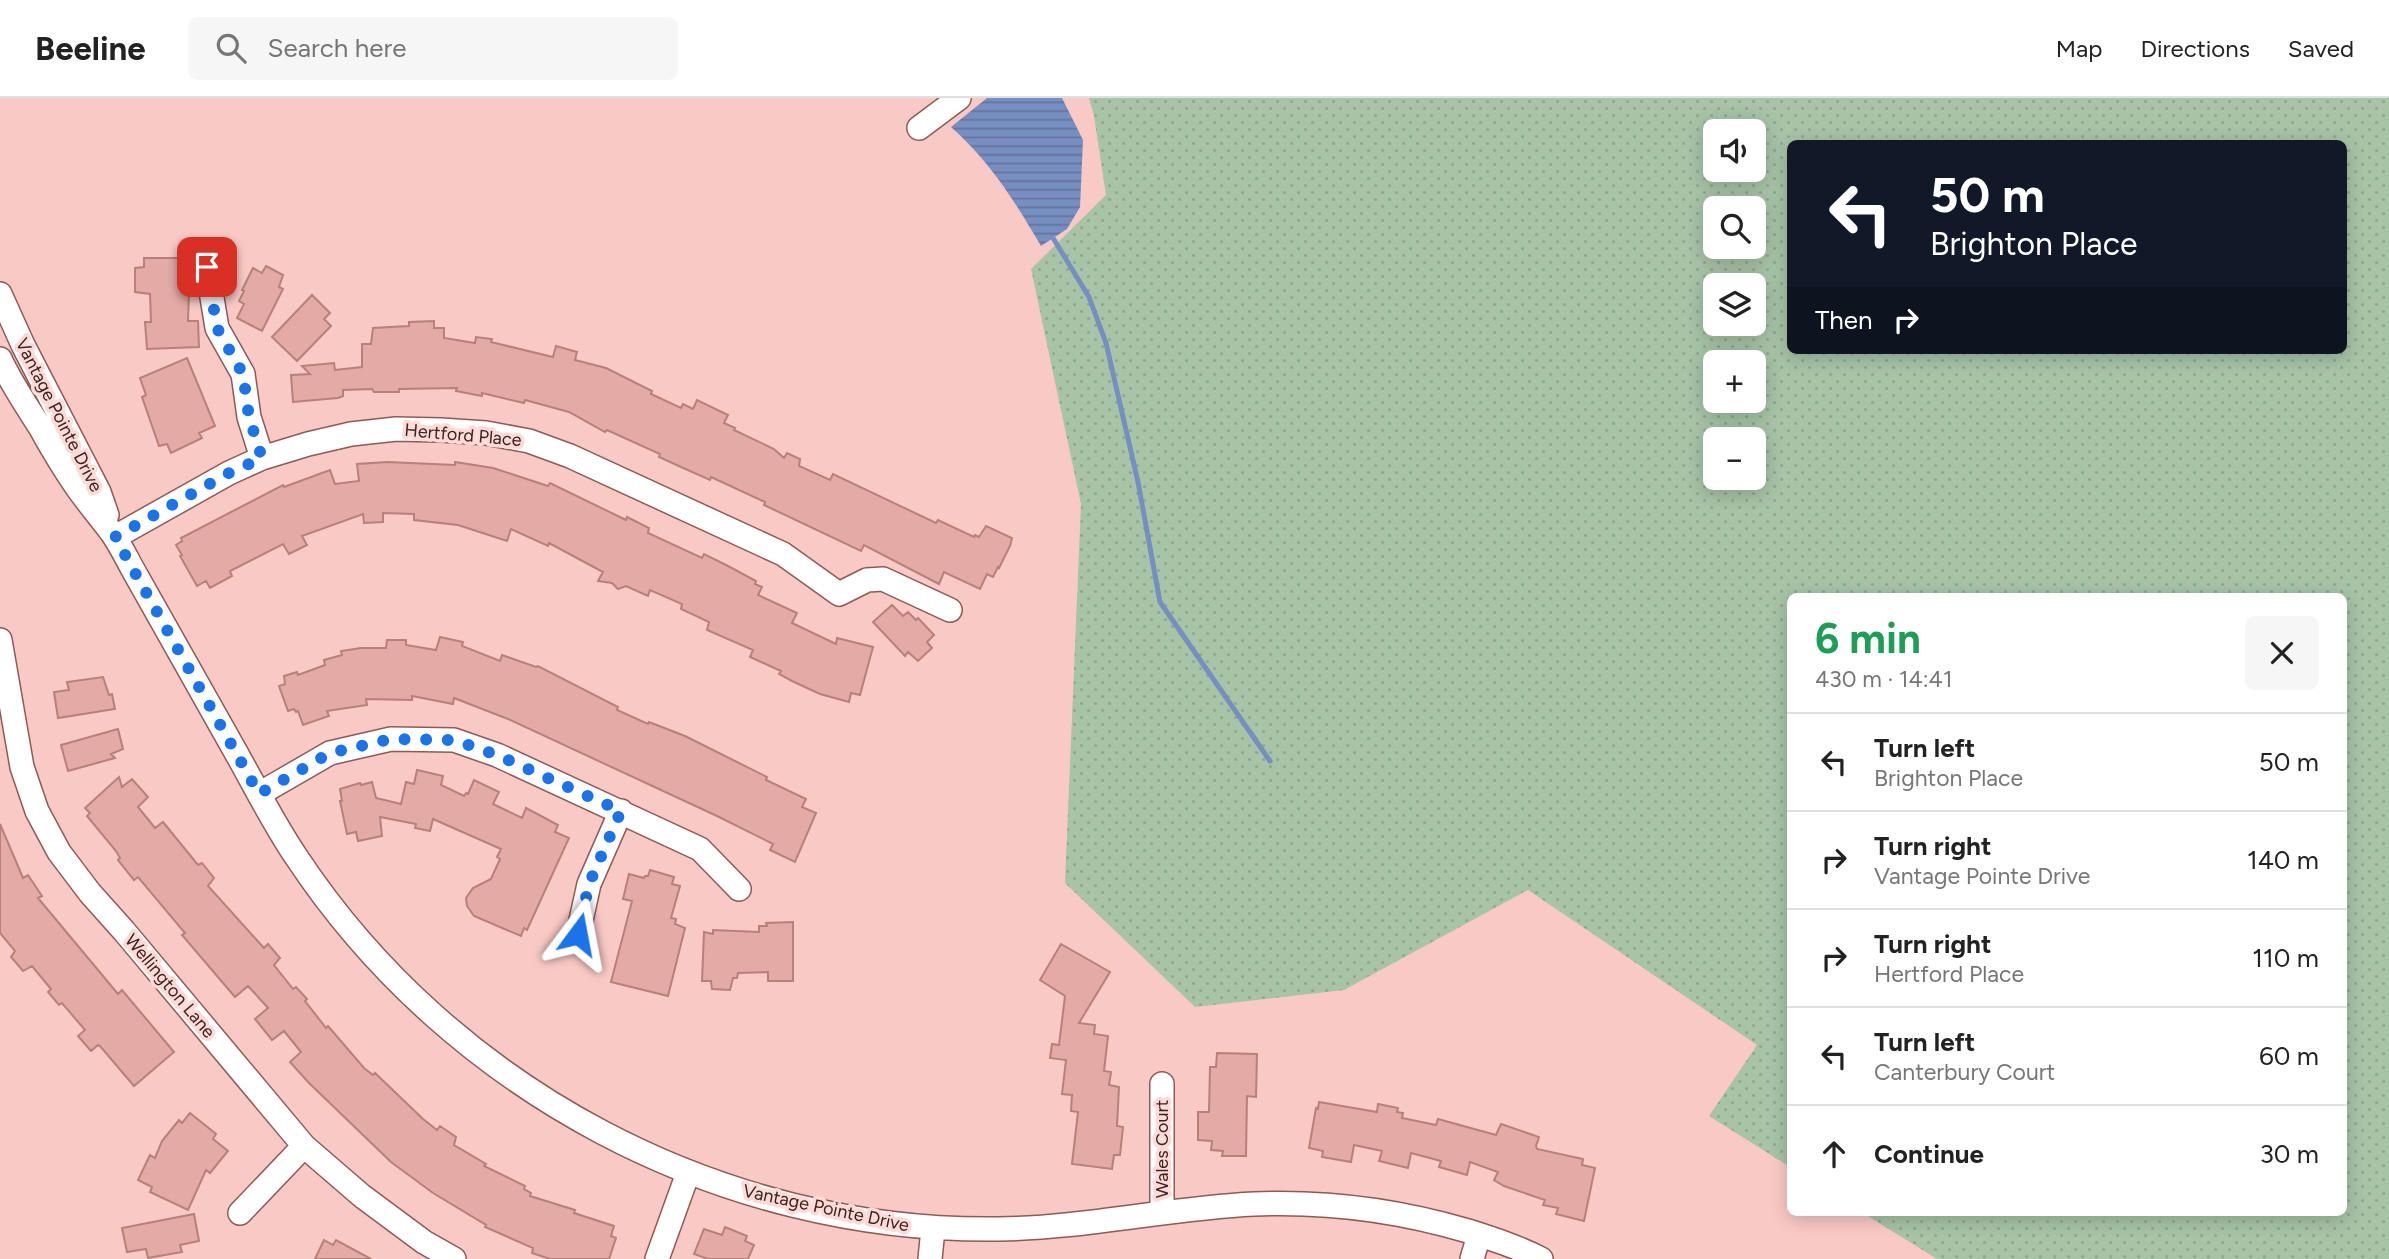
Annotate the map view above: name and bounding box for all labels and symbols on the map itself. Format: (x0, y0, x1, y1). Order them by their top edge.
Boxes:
pin (177, 237, 237, 297)
street label: Vantage Pointe Drive (11, 335, 107, 496)
street label: Hertford Place (404, 419, 523, 451)
position arrow (541, 897, 615, 971)
street label: Wellington Lane (120, 929, 220, 1043)
street label: Wales Court (1151, 1099, 1173, 1198)
street label: Vantage Pointe Drive (741, 1180, 911, 1236)

